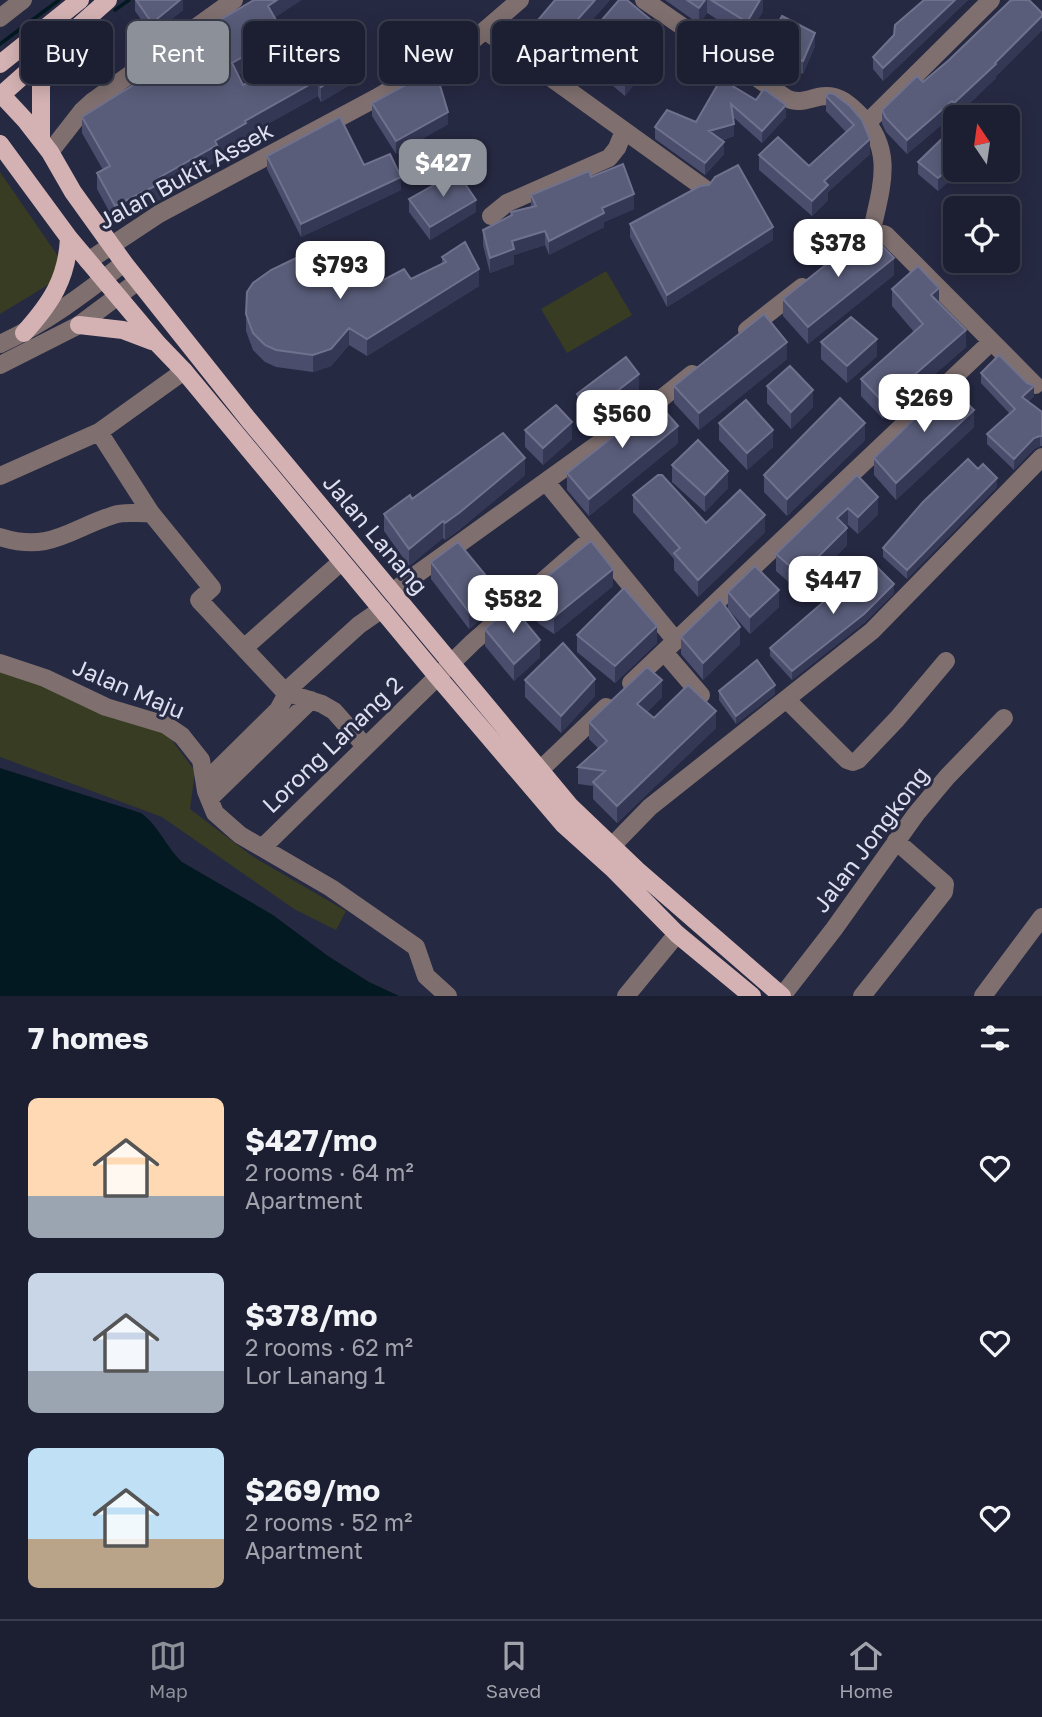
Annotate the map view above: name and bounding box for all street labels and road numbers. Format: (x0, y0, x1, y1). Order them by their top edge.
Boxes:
street label: Jalan Bukit Assek (93, 115, 277, 235)
street label: Jalan Lanang (318, 468, 434, 600)
street label: Jalan Maju (69, 652, 189, 724)
street label: Lorong Lanang 2 (256, 670, 408, 818)
street label: Jalan Jongkong (806, 760, 934, 918)

